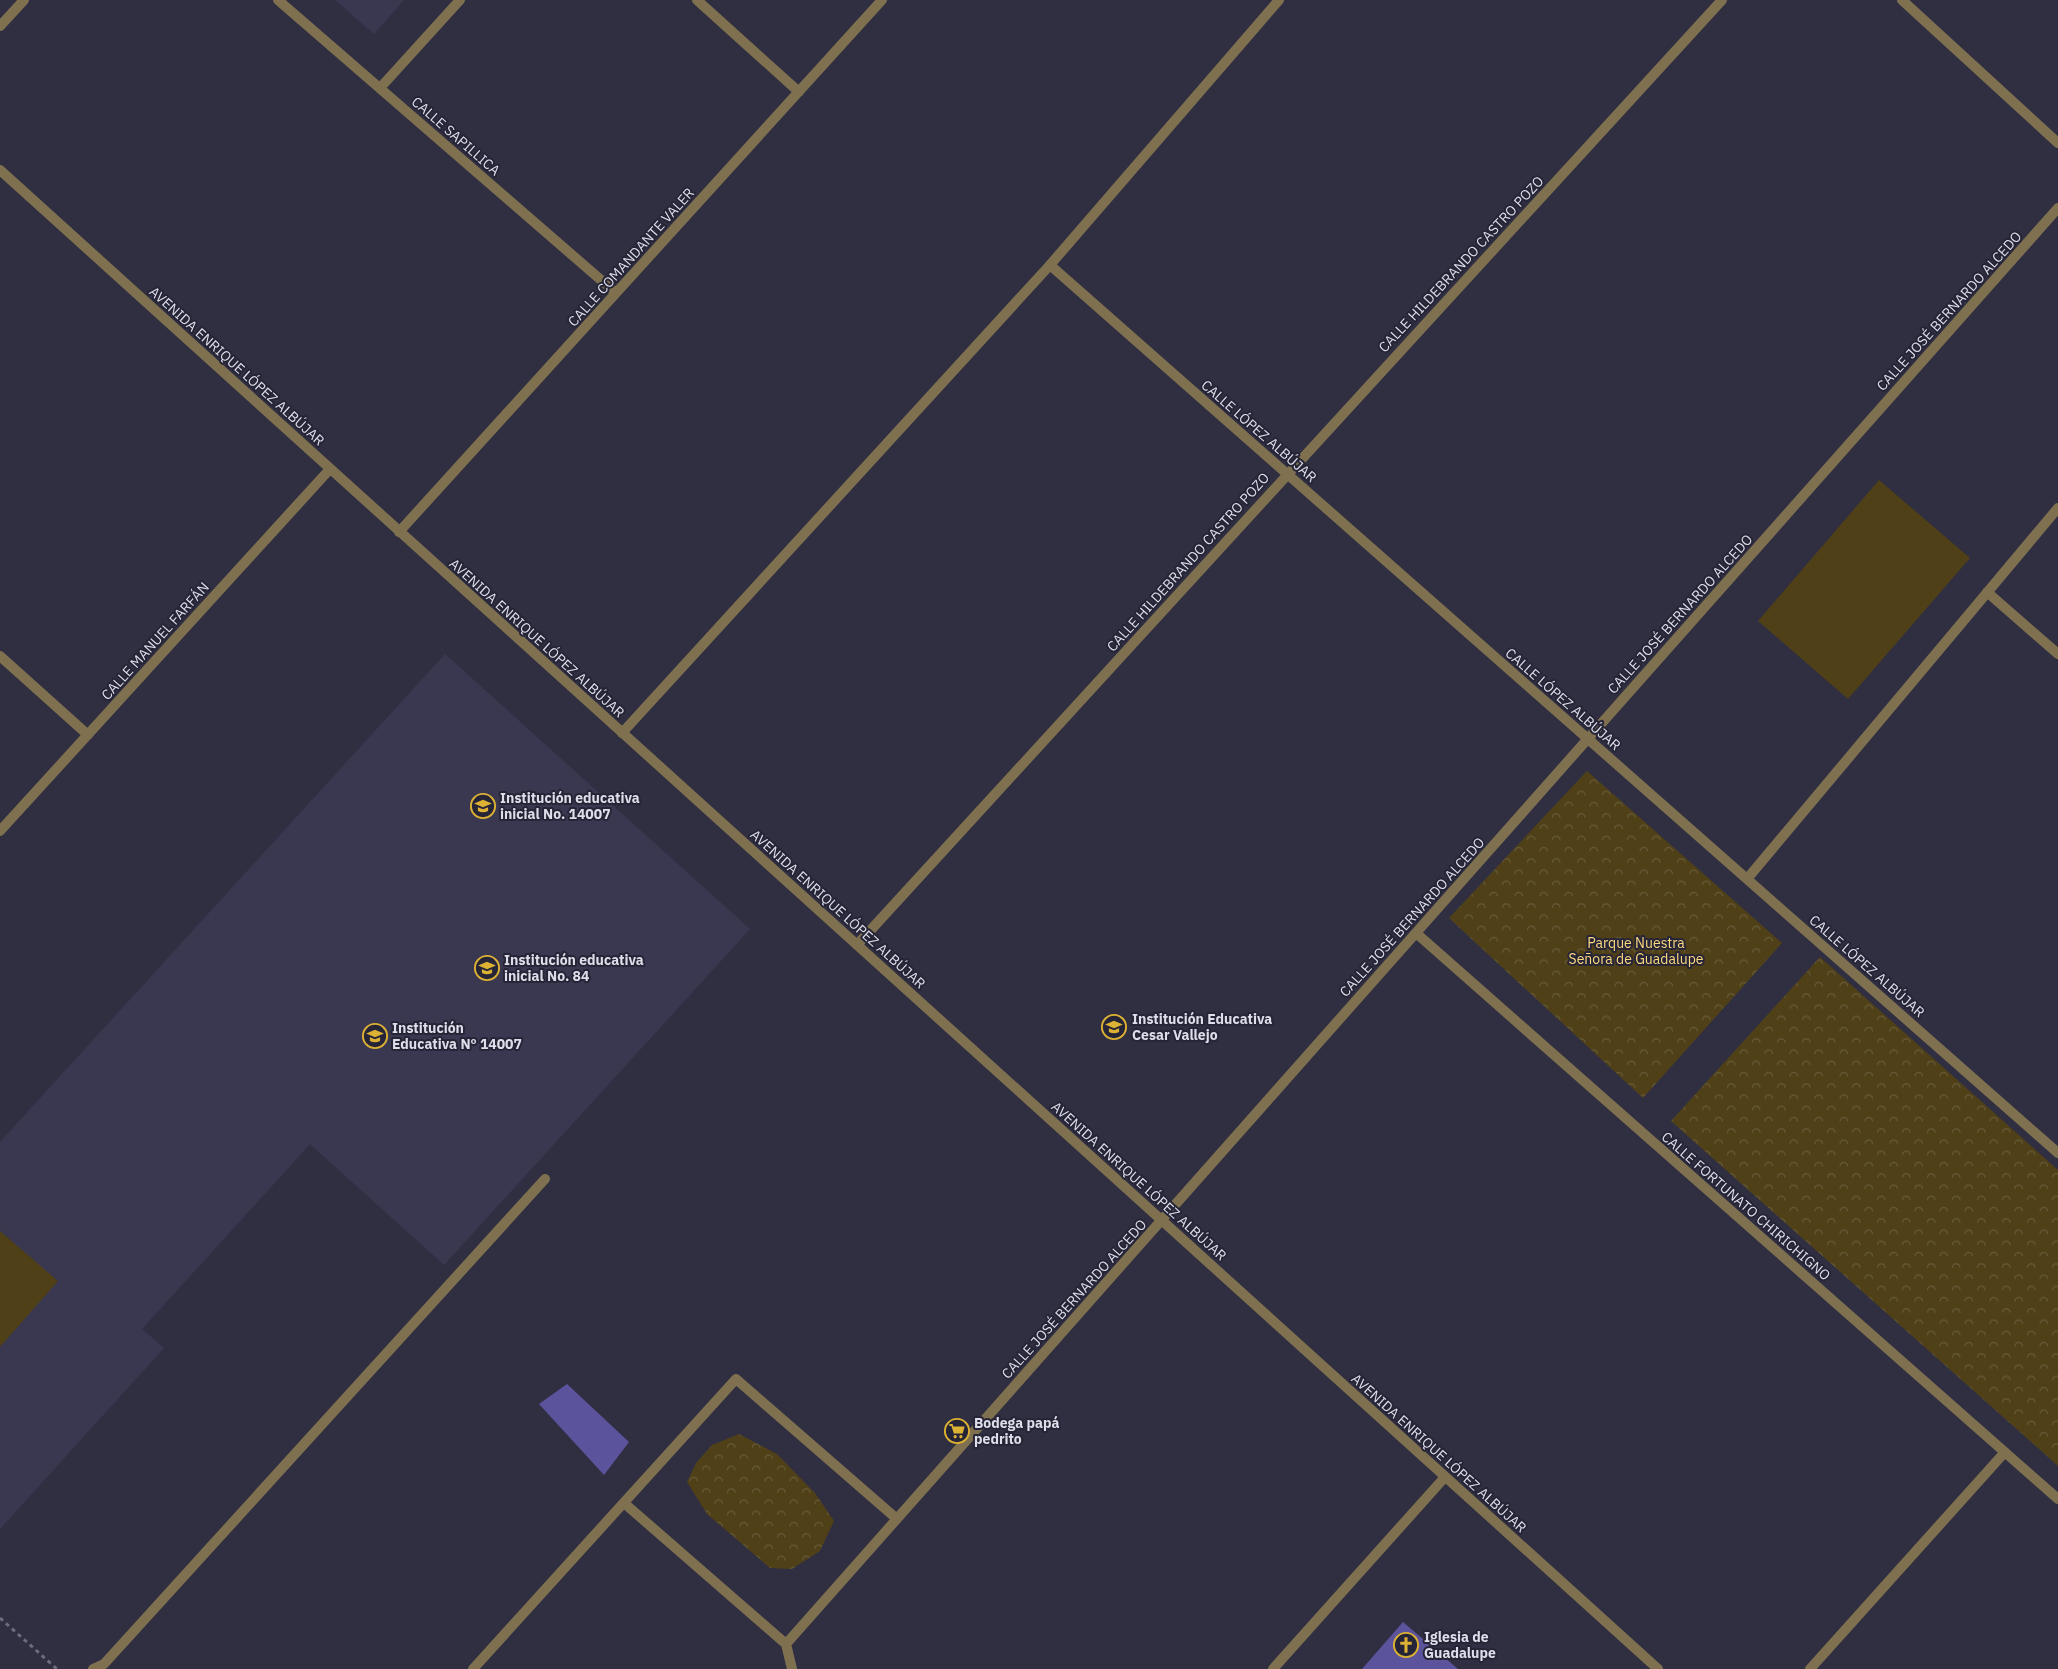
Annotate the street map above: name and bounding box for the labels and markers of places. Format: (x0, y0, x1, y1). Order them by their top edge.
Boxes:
place label: Institución educativa inicial No. 14007 (500, 789, 640, 823)
school or university icon: Institución educativa inicial No. 14007 (470, 793, 496, 819)
place label: Institución educativa inicial No. 84 (504, 951, 644, 985)
school or university icon: Institución educativa inicial No. 84 (474, 955, 500, 981)
place label: Institución Educativa Cesar Vallejo (1132, 1010, 1272, 1044)
school or university icon: Institución Educativa Cesar Vallejo (1101, 1014, 1127, 1040)
place label: Institución Educativa Nº 14007 (392, 1019, 522, 1053)
school or university icon: Institución Educativa Nº 14007 (362, 1023, 388, 1049)
place label: Bodega papá pedrito (974, 1414, 1060, 1448)
supermarket icon: Bodega papá pedrito (944, 1418, 970, 1444)
place label: Iglesia de Guadalupe (1424, 1628, 1496, 1662)
church icon: Iglesia de Guadalupe (1393, 1632, 1419, 1658)

